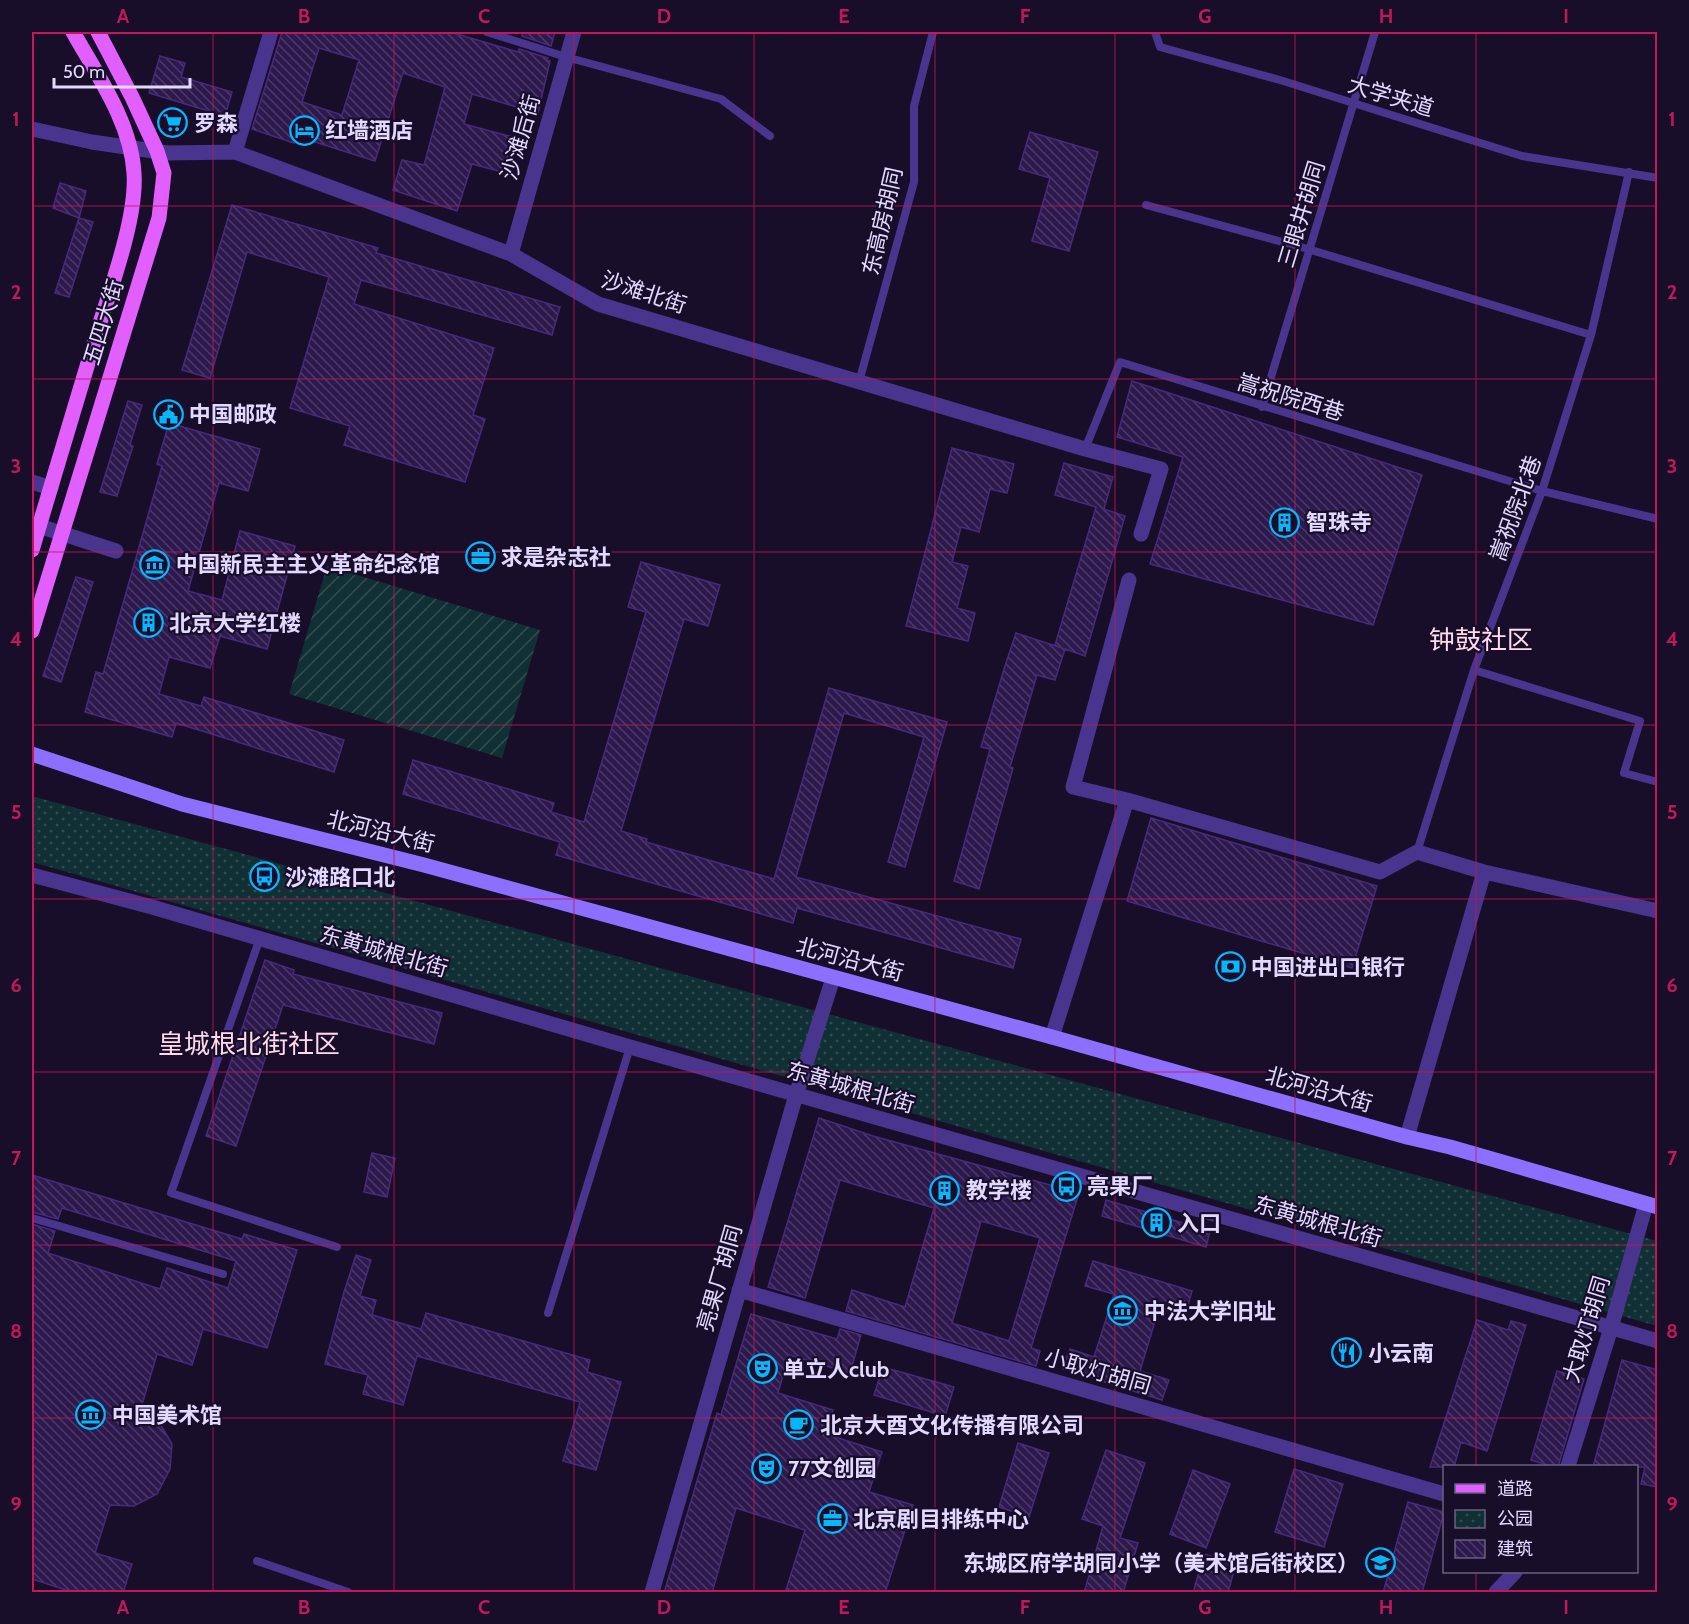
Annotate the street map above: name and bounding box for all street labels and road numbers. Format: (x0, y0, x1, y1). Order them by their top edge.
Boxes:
street label: 大学夹道 (1345, 71, 1437, 122)
street label: 沙滩后街 (495, 91, 546, 183)
street label: 三眼井胡同 (1272, 158, 1330, 271)
street label: 东高房胡同 (857, 164, 908, 278)
street label: 沙滩北街 (598, 266, 690, 319)
street label: 五四大街 (78, 276, 129, 368)
street label: 嵩祝院西巷 (1234, 368, 1347, 426)
street label: 嵩祝院北巷 (1484, 452, 1547, 564)
street label: 北河沿大街 (324, 805, 438, 858)
street label: 东黄城根北街 (317, 920, 451, 983)
street label: 北河沿大街 (793, 932, 906, 987)
street label: 东黄城根北街 (784, 1056, 918, 1119)
street label: 北河沿大街 (1262, 1061, 1375, 1118)
street label: 东黄城根北街 (1251, 1190, 1385, 1253)
street label: 亮果厂胡同 (691, 1222, 748, 1335)
street label: 大取灯胡同 (1557, 1273, 1615, 1386)
street label: 小取灯胡同 (1041, 1343, 1154, 1400)

